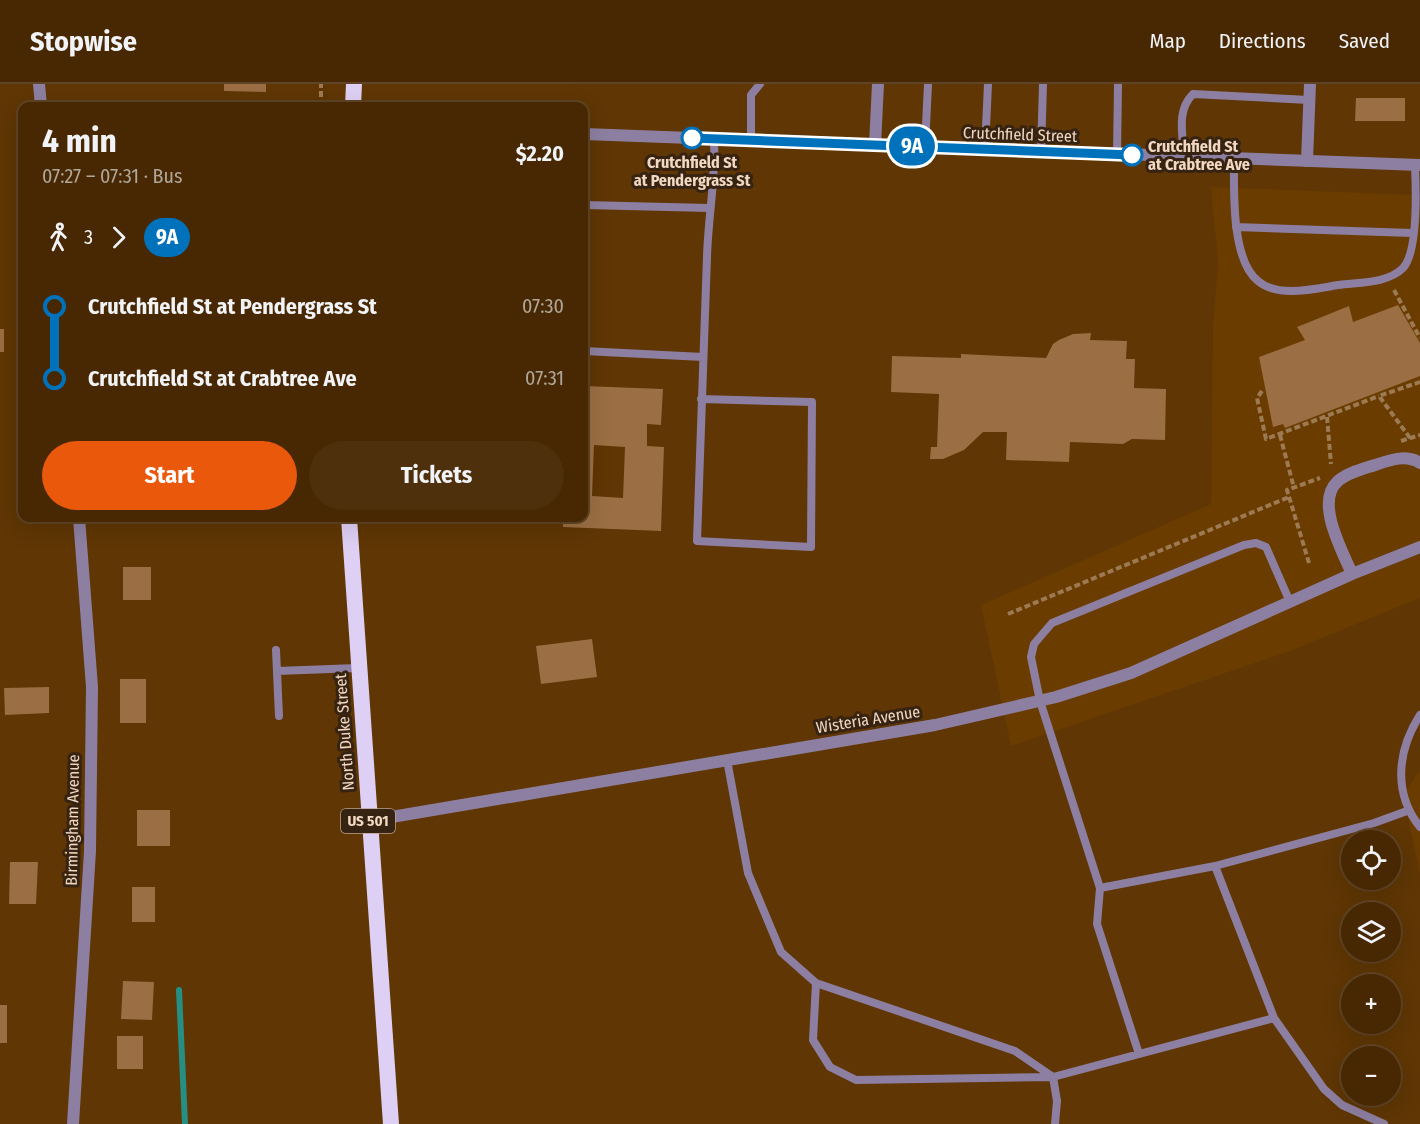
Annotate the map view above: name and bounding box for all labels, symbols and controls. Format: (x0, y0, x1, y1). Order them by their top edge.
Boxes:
text: Stopwise (30, 25, 137, 58)
text: Map (1149, 28, 1186, 54)
text: Directions (1219, 28, 1306, 54)
text: Saved (1339, 28, 1390, 54)
text: 4 min (42, 121, 117, 161)
street label: Crutchfield Street (963, 123, 1078, 146)
line badge: 9A (885, 126, 939, 166)
marker: Crutchfield St at Pendergrass St (681, 127, 703, 149)
text: 9A (901, 133, 923, 159)
place label: Crutchfield St at Crabtree Ave (1148, 137, 1250, 174)
text: $2.20 (516, 140, 564, 167)
marker: Crutchfield St at Crabtree Ave (1121, 144, 1143, 166)
place label: Crutchfield St at Pendergrass St (634, 153, 751, 190)
text: 07:27 – 07:31 · Bus (42, 164, 183, 188)
icon: walk (42, 221, 75, 254)
icon: forward (102, 221, 135, 254)
text: 9A (156, 224, 178, 250)
text: 3 (84, 225, 93, 249)
text: Crutchfield St at Pendergrass St (88, 293, 377, 320)
text: 07:30 (522, 294, 564, 318)
text: Crutchfield St at Crabtree Ave (88, 365, 357, 392)
text: 07:31 (525, 366, 564, 390)
button: Start (42, 441, 297, 510)
button: Tickets (309, 441, 564, 510)
street label: North Duke Street (331, 672, 358, 791)
street label: Wisteria Avenue (815, 702, 922, 737)
street label: Birmingham Avenue (62, 754, 83, 886)
road number: US 501 (341, 809, 395, 833)
map controls (1341, 830, 1401, 1106)
button: locate (1341, 830, 1401, 890)
button: layers (1341, 902, 1401, 962)
button: + (1341, 974, 1401, 1034)
button: − (1341, 1046, 1401, 1106)

